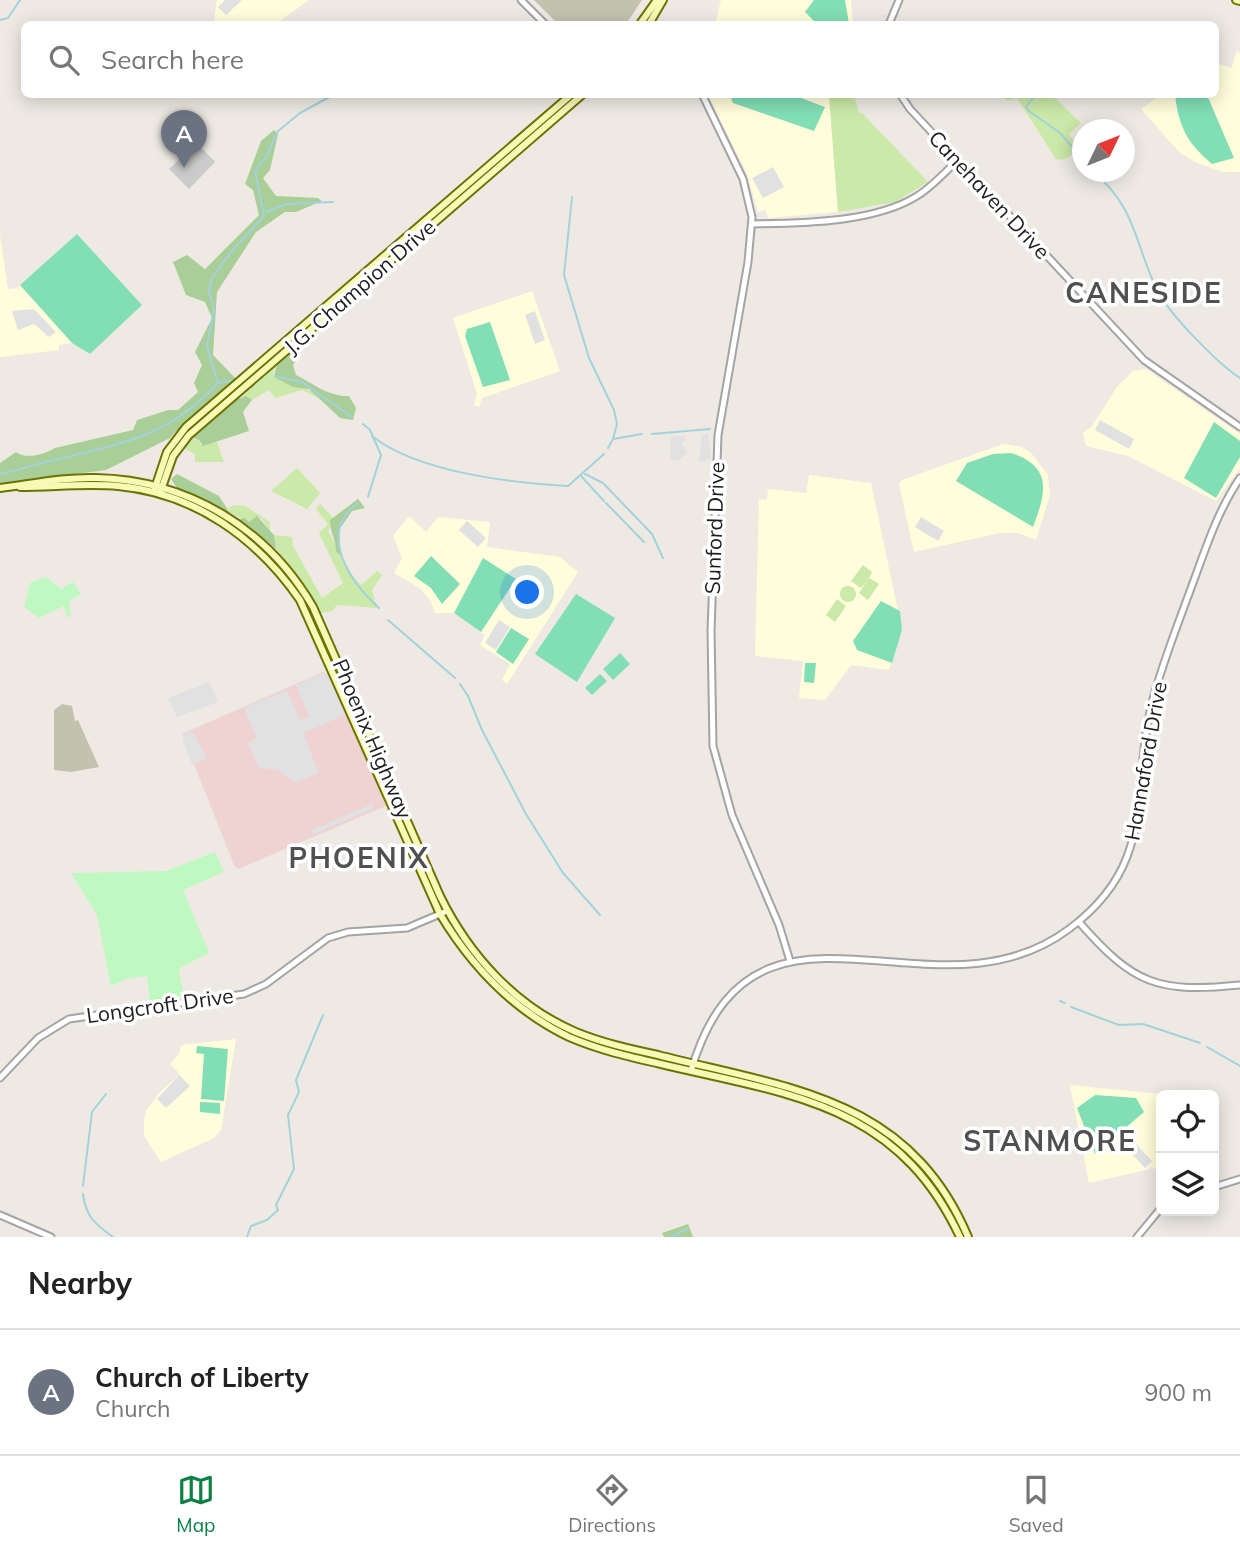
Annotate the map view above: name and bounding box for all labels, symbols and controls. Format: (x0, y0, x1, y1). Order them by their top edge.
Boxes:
search box (21, 21, 1219, 98)
icon: search (45, 41, 83, 79)
text: Search here (101, 43, 244, 76)
pin: A (161, 110, 207, 168)
north arrow (1072, 119, 1135, 182)
street label: Canehaven Drive (924, 125, 1056, 264)
street label: J.G. Champion Drive (278, 213, 440, 359)
district label: CANESIDE (1065, 275, 1223, 310)
street label: Sunford Drive (699, 461, 729, 595)
your location (510, 575, 544, 609)
street label: Phoenix Highway (328, 655, 418, 822)
street label: Hannaford Drive (1118, 679, 1172, 842)
district label: PHOENIX (289, 840, 429, 875)
street label: Longcroft Drive (85, 982, 235, 1028)
map controls (1156, 1090, 1219, 1216)
button: locate (1156, 1090, 1219, 1153)
district label: STANMORE (963, 1123, 1137, 1158)
button: layers (1156, 1153, 1219, 1216)
text: Nearby (28, 1264, 132, 1302)
text: Church of Liberty (95, 1361, 309, 1394)
text: A (42, 1378, 60, 1407)
text: 900 m (1144, 1378, 1212, 1407)
text: Church (95, 1394, 171, 1423)
tab: Map (176, 1471, 215, 1537)
tab: Directions (568, 1471, 656, 1537)
tab: Saved (1009, 1471, 1064, 1537)

